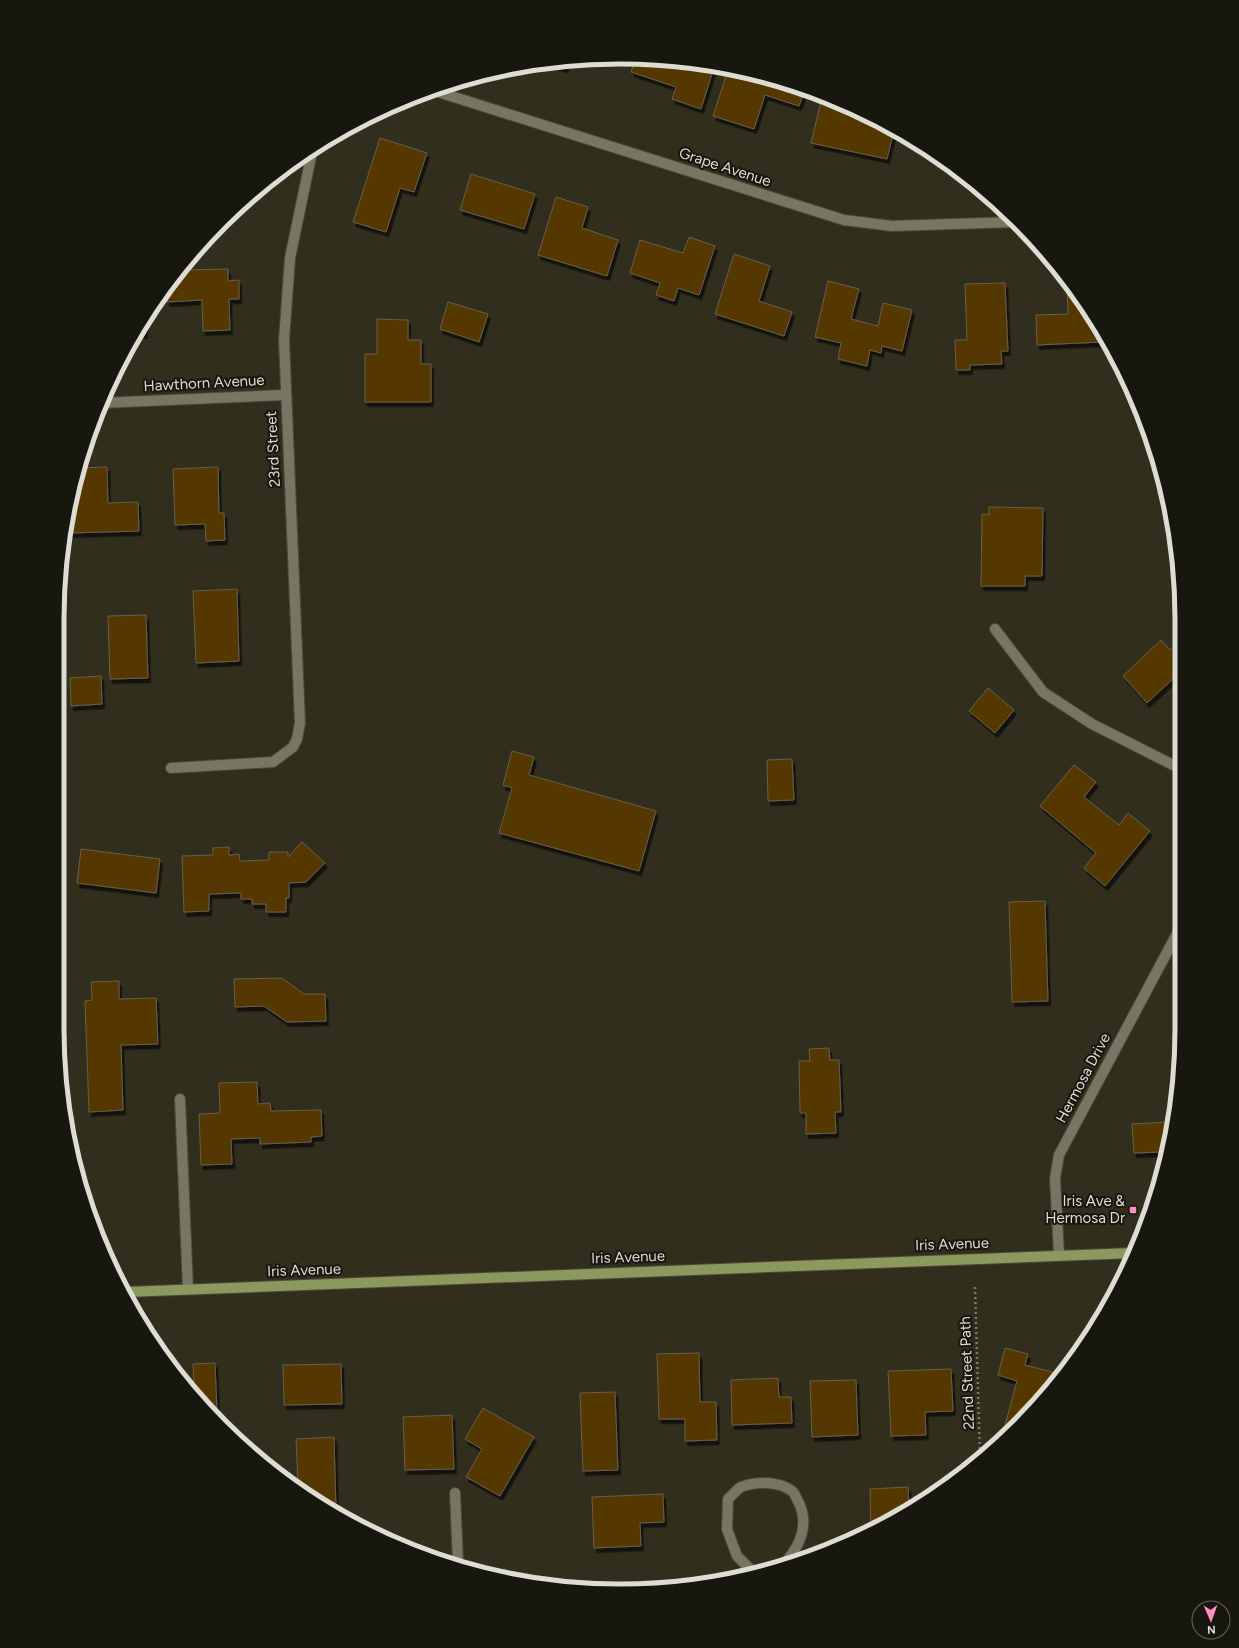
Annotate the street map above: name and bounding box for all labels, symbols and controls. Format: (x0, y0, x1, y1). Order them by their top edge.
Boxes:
street label: Grape Avenue (677, 144, 773, 190)
street label: Hawthorn Avenue (143, 371, 265, 395)
street label: 23rd Street (262, 410, 284, 487)
street label: Hermosa Drive (1052, 1030, 1114, 1126)
place label: Iris Ave & Hermosa Dr (1045, 1192, 1125, 1227)
marker: Iris Ave & Hermosa Dr (1128, 1205, 1138, 1215)
street label: Iris Avenue (915, 1234, 989, 1254)
street label: Iris Avenue (591, 1247, 665, 1267)
street label: Iris Avenue (267, 1260, 341, 1280)
street label: 22nd Street Path (956, 1316, 978, 1430)
north arrow (1191, 1600, 1231, 1640)
text: N (1207, 1623, 1216, 1636)

